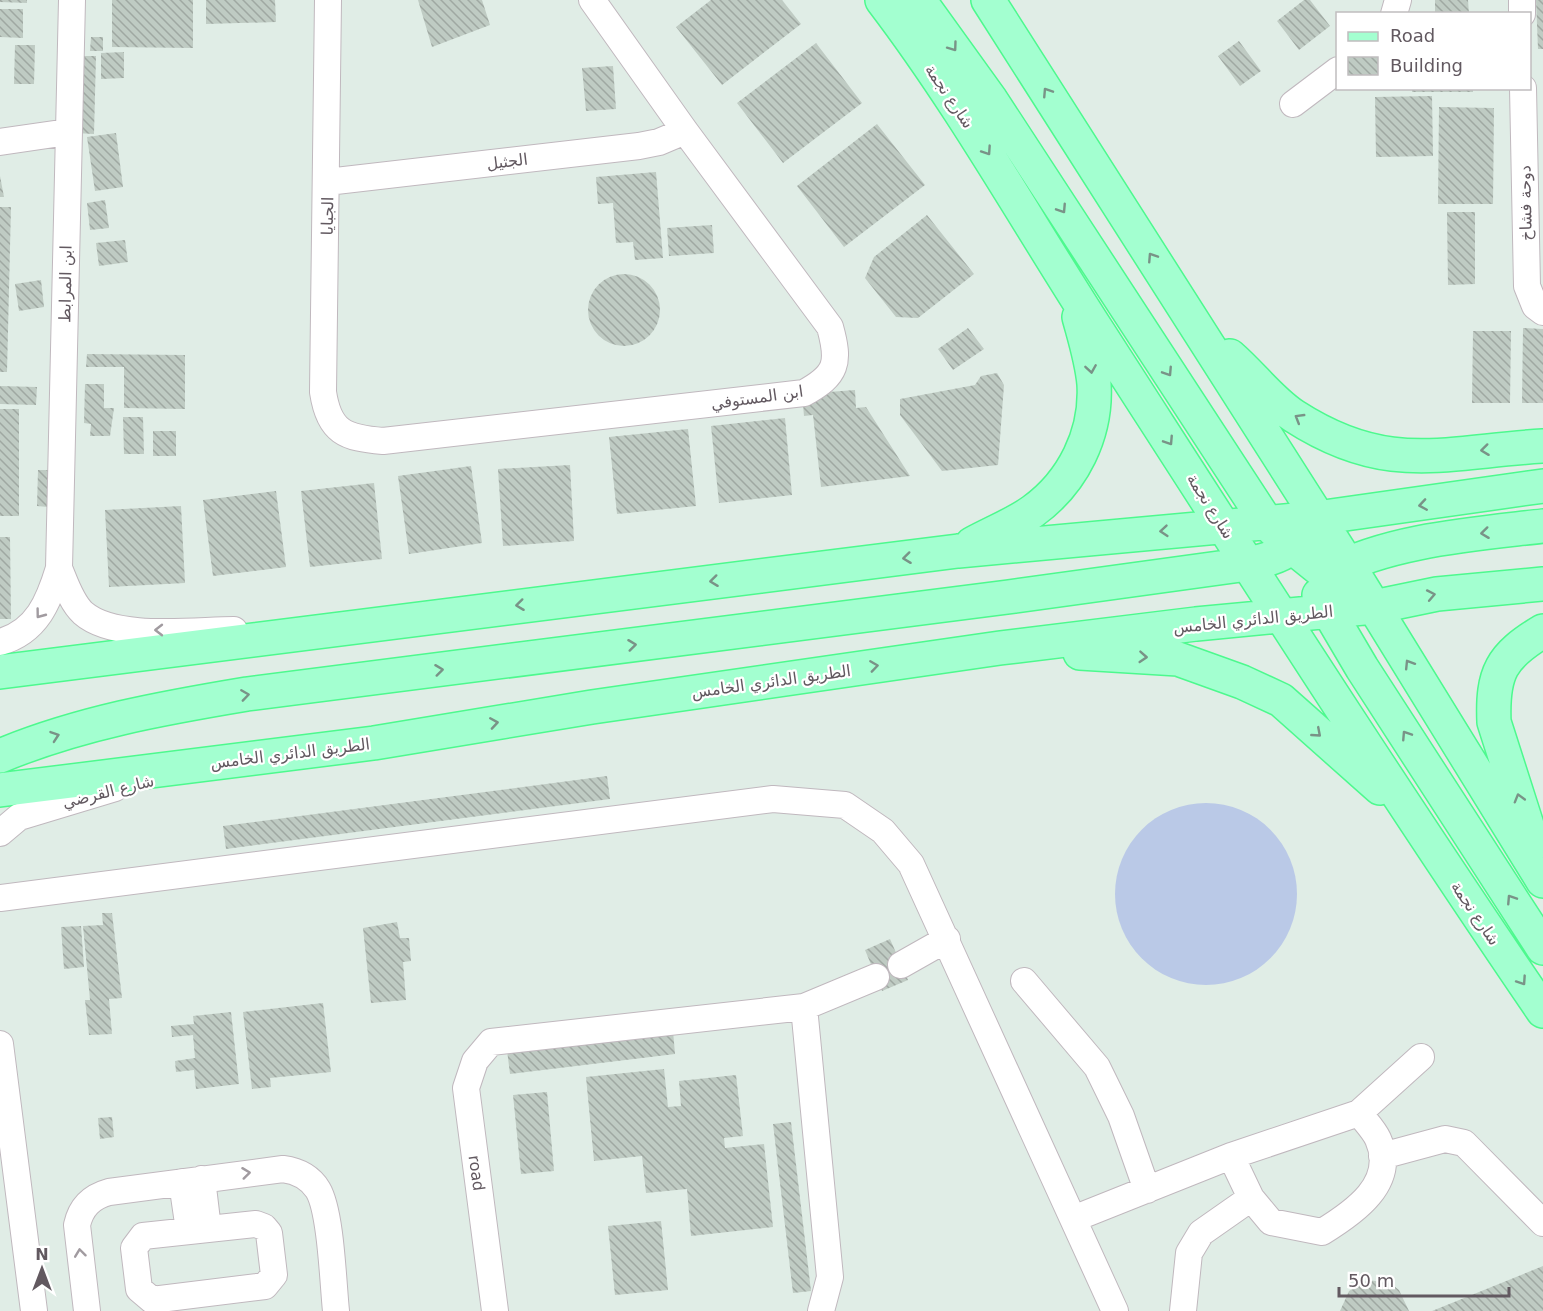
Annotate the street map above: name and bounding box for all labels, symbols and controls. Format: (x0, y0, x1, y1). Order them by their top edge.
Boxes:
legend (1336, 12, 1531, 90)
text: Road (1390, 25, 1435, 46)
one-way arrow (946, 41, 957, 52)
text: Building (1390, 55, 1463, 76)
street label: شارع نجمة (920, 61, 978, 133)
one-way arrow (1042, 88, 1054, 98)
one-way arrow (980, 145, 991, 156)
street label: الجثيل (485, 150, 529, 173)
street label: دوحة فشاخ (1515, 165, 1537, 241)
street label: الجبايا (318, 197, 337, 236)
one-way arrow (1055, 202, 1066, 213)
street label: ابن المرابط (55, 245, 77, 323)
one-way arrow (1148, 252, 1159, 263)
one-way arrow (1085, 365, 1097, 374)
one-way arrow (1161, 366, 1173, 376)
street label: ابن المستوفي (710, 382, 805, 414)
one-way arrow (1295, 414, 1305, 425)
one-way arrow (1162, 434, 1173, 445)
one-way arrow (1480, 443, 1489, 456)
street label: شارع نجمة (1182, 470, 1238, 543)
one-way arrow (1418, 498, 1428, 510)
one-way arrow (1159, 524, 1169, 537)
one-way arrow (1480, 526, 1490, 539)
one-way arrow (903, 551, 912, 563)
one-way arrow (709, 575, 718, 587)
one-way arrow (1426, 589, 1436, 602)
one-way arrow (516, 599, 525, 611)
street label: الطريق الدائري الخامس (1172, 602, 1334, 638)
one-way arrow (36, 607, 47, 618)
one-way arrow (155, 624, 164, 636)
one-way arrow (627, 640, 637, 652)
one-way arrow (1138, 650, 1147, 663)
one-way arrow (1405, 660, 1417, 670)
street label: الطريق الدائري الخامس (690, 661, 852, 703)
one-way arrow (869, 661, 878, 673)
one-way arrow (434, 664, 443, 677)
one-way arrow (241, 689, 250, 701)
one-way arrow (489, 717, 499, 730)
one-way arrow (1310, 725, 1321, 736)
one-way arrow (49, 730, 60, 743)
one-way arrow (1402, 731, 1413, 742)
street label: الطريق الدائري الخامس (209, 734, 371, 774)
street label: شارع القرضي (60, 771, 156, 813)
one-way arrow (1514, 793, 1526, 804)
street label: شارع نجمة (1446, 878, 1504, 950)
one-way arrow (1507, 895, 1519, 905)
one-way arrow (1515, 974, 1526, 985)
street label: road (465, 1154, 488, 1192)
one-way arrow (242, 1167, 251, 1180)
north arrow (12, 1239, 72, 1299)
text: N (35, 1245, 49, 1264)
one-way arrow (74, 1248, 86, 1257)
scale bar (1339, 1260, 1508, 1298)
text: 50 m (1348, 1270, 1394, 1291)

